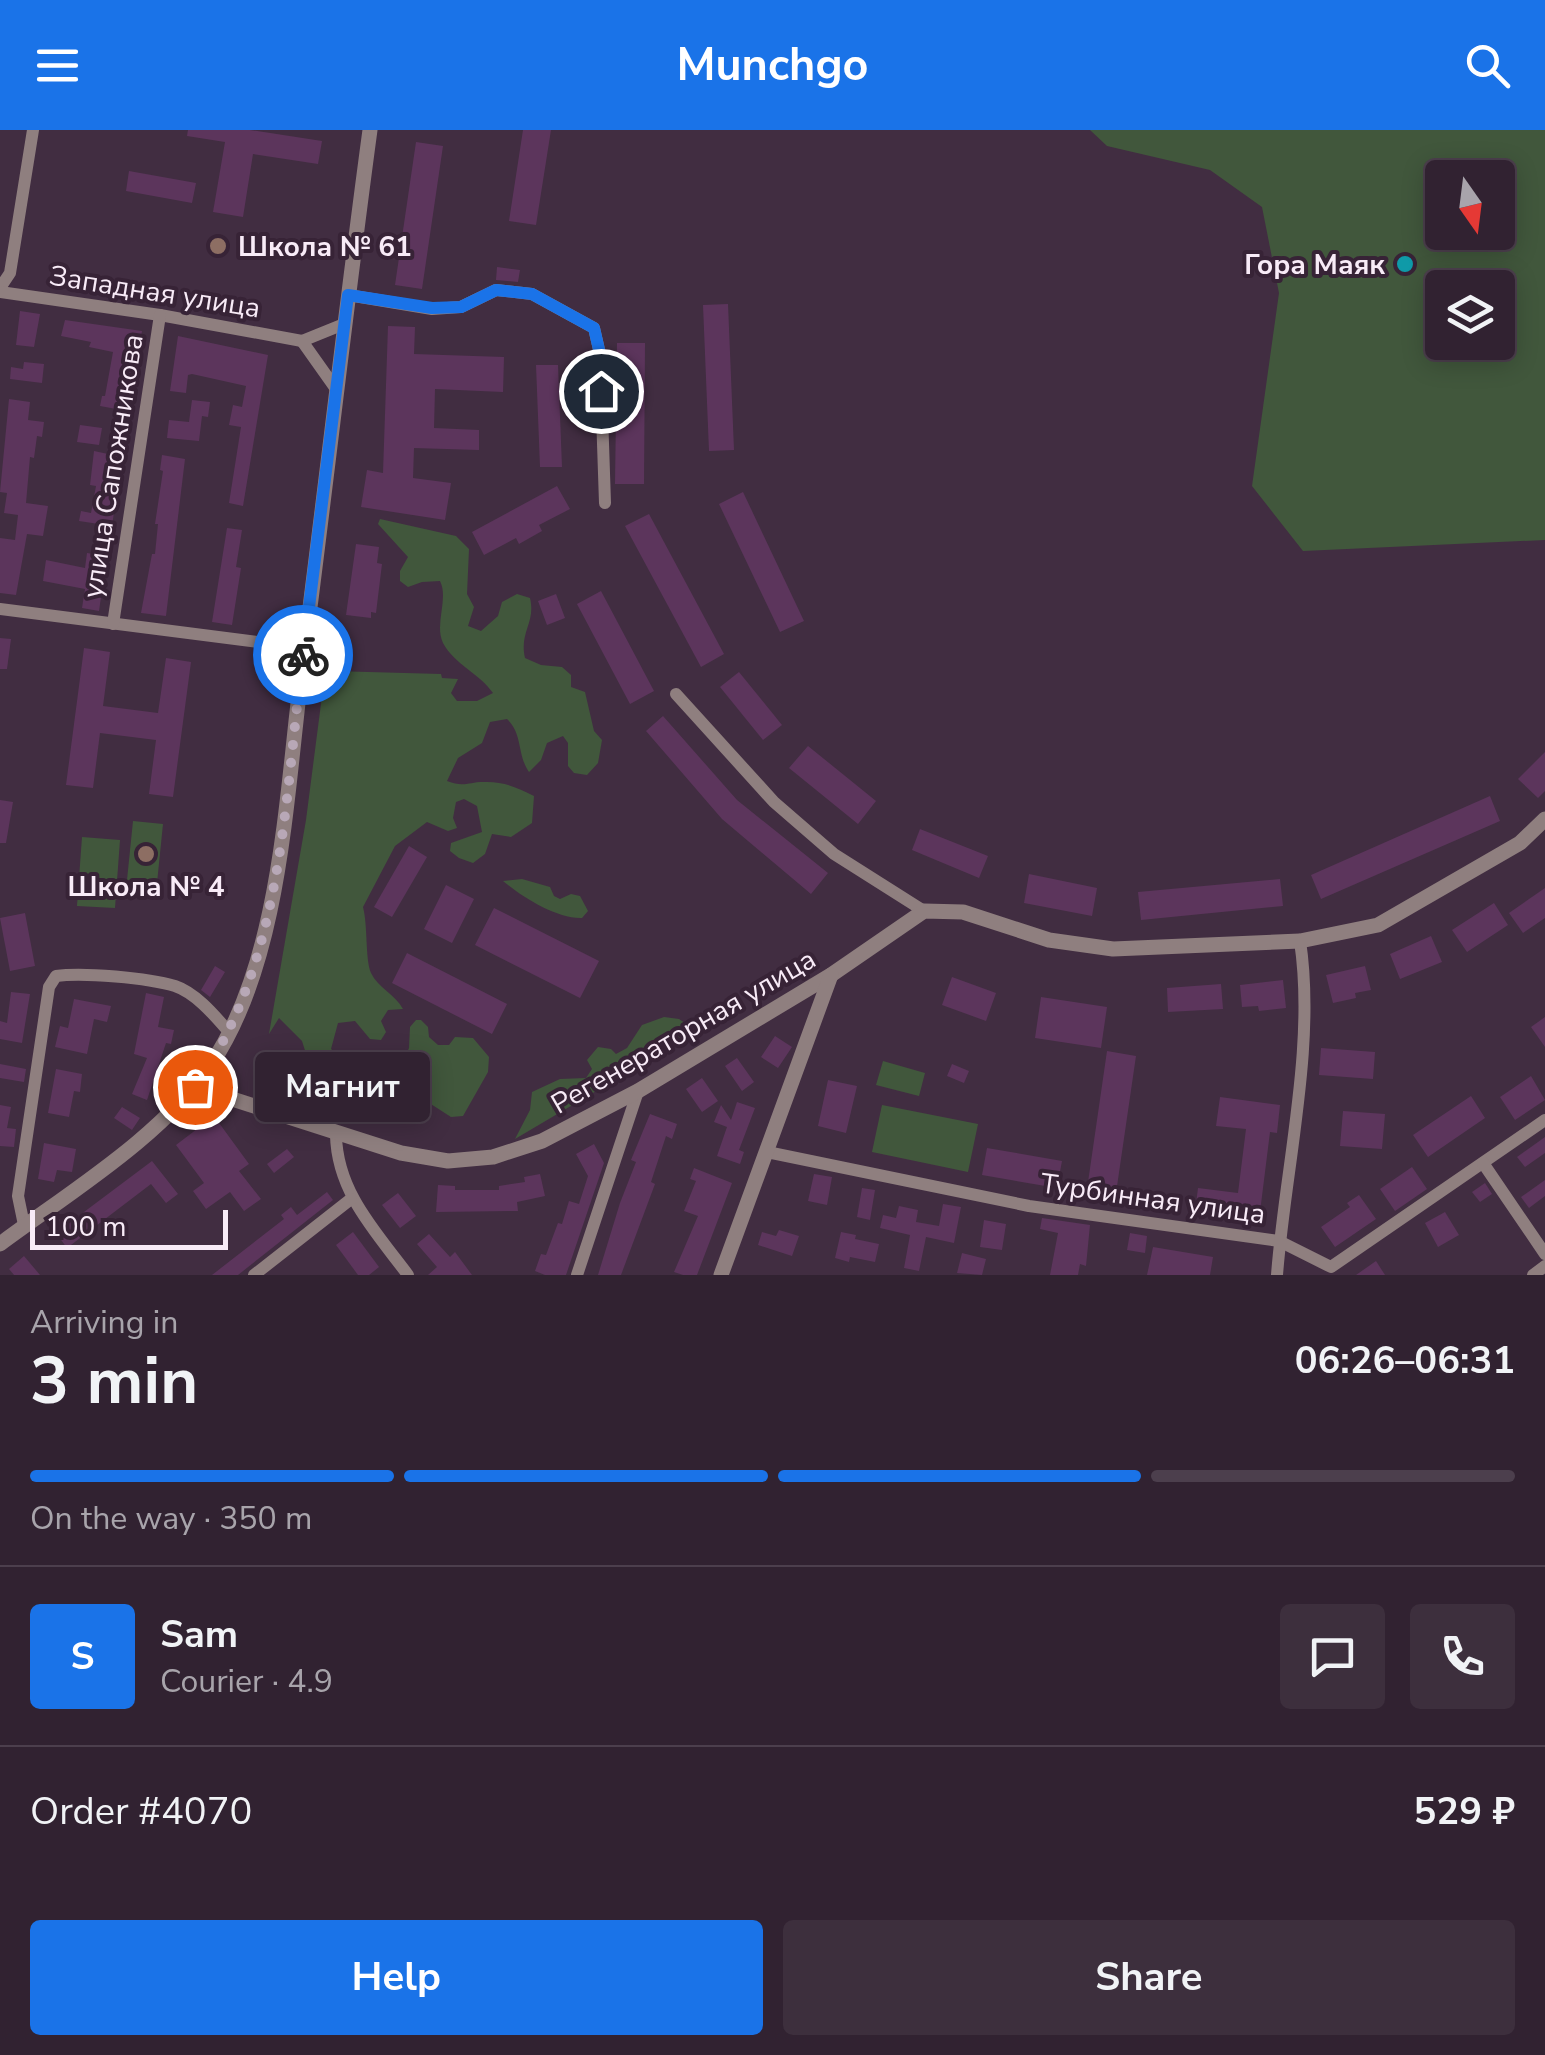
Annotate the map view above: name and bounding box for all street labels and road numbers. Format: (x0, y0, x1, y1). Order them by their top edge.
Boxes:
street label: Западная улица (47, 257, 263, 327)
street label: улица Сапожникова (73, 331, 153, 601)
street label: Регенераторная улица (544, 940, 823, 1123)
street label: Турбинная улица (1038, 1164, 1268, 1234)

